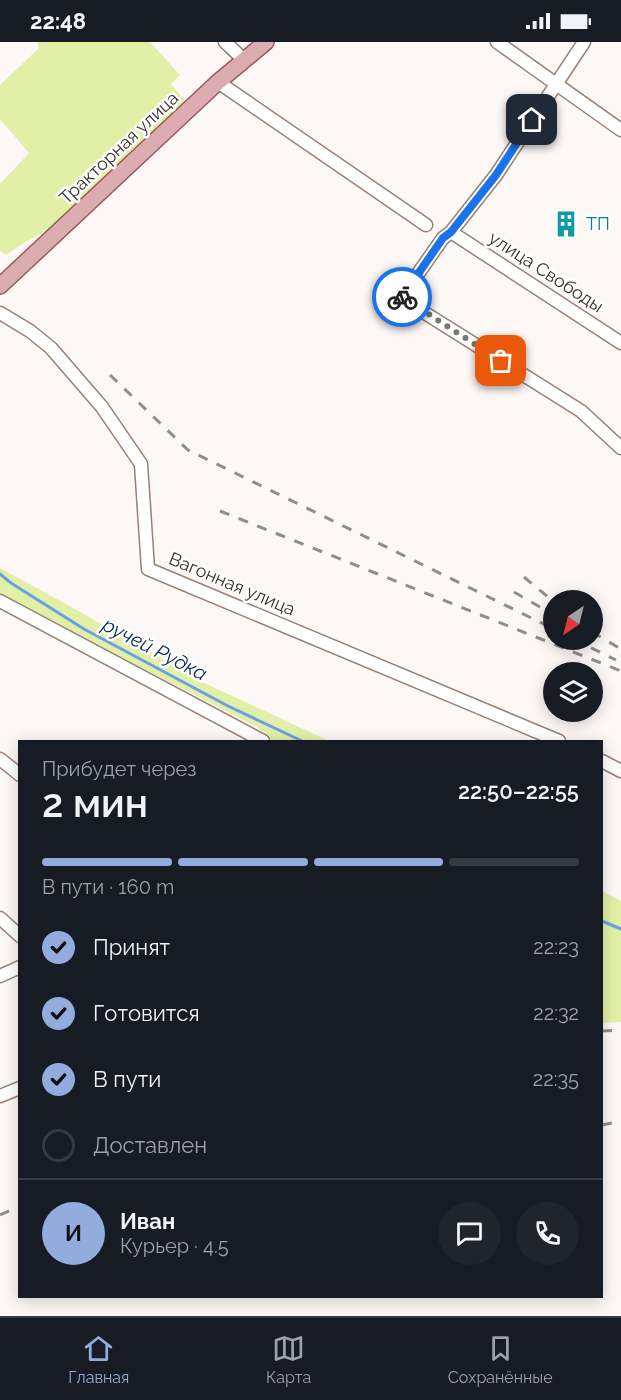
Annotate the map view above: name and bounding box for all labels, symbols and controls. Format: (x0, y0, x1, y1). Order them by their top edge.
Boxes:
text: 22:48 (30, 8, 86, 34)
street label: Тракторная улица (55, 87, 182, 208)
pin (506, 94, 557, 145)
icon: home (515, 103, 548, 136)
building icon: ТП (551, 209, 581, 239)
place label: ТП (586, 213, 610, 234)
street label: улица Свободы (485, 227, 608, 316)
courier (372, 267, 432, 327)
icon: bike (386, 281, 419, 314)
pin (475, 335, 526, 386)
icon: bag (484, 344, 517, 377)
street label: Вагонная улица (166, 548, 298, 620)
north arrow (543, 590, 603, 650)
map controls (543, 590, 603, 722)
water label: ручей Рудка (98, 612, 211, 686)
button: layers (543, 662, 603, 722)
text: Прибудет через (42, 757, 196, 781)
text: 22:50–22:55 (458, 778, 579, 804)
text: 2 мин (42, 780, 148, 826)
text: В пути · 160 m (42, 875, 174, 899)
icon: check (42, 931, 75, 964)
text: Принят (93, 934, 170, 960)
text: 22:23 (533, 935, 579, 959)
icon: check (42, 997, 75, 1030)
text: Готовится (93, 1000, 200, 1026)
text: 22:32 (533, 1001, 579, 1025)
icon: check (42, 1063, 75, 1096)
text: В пути (93, 1066, 161, 1092)
text: 22:35 (533, 1067, 579, 1091)
text: Доставлен (93, 1132, 207, 1158)
button: chat (438, 1202, 501, 1265)
button: phone (516, 1202, 579, 1265)
text: Иван (120, 1208, 175, 1234)
text: И (65, 1220, 82, 1246)
text: Курьер · 4.5 (120, 1234, 229, 1258)
tab: Главная (68, 1332, 129, 1387)
tab: Карта (266, 1332, 311, 1387)
tab: Сохранённые (448, 1332, 553, 1387)

